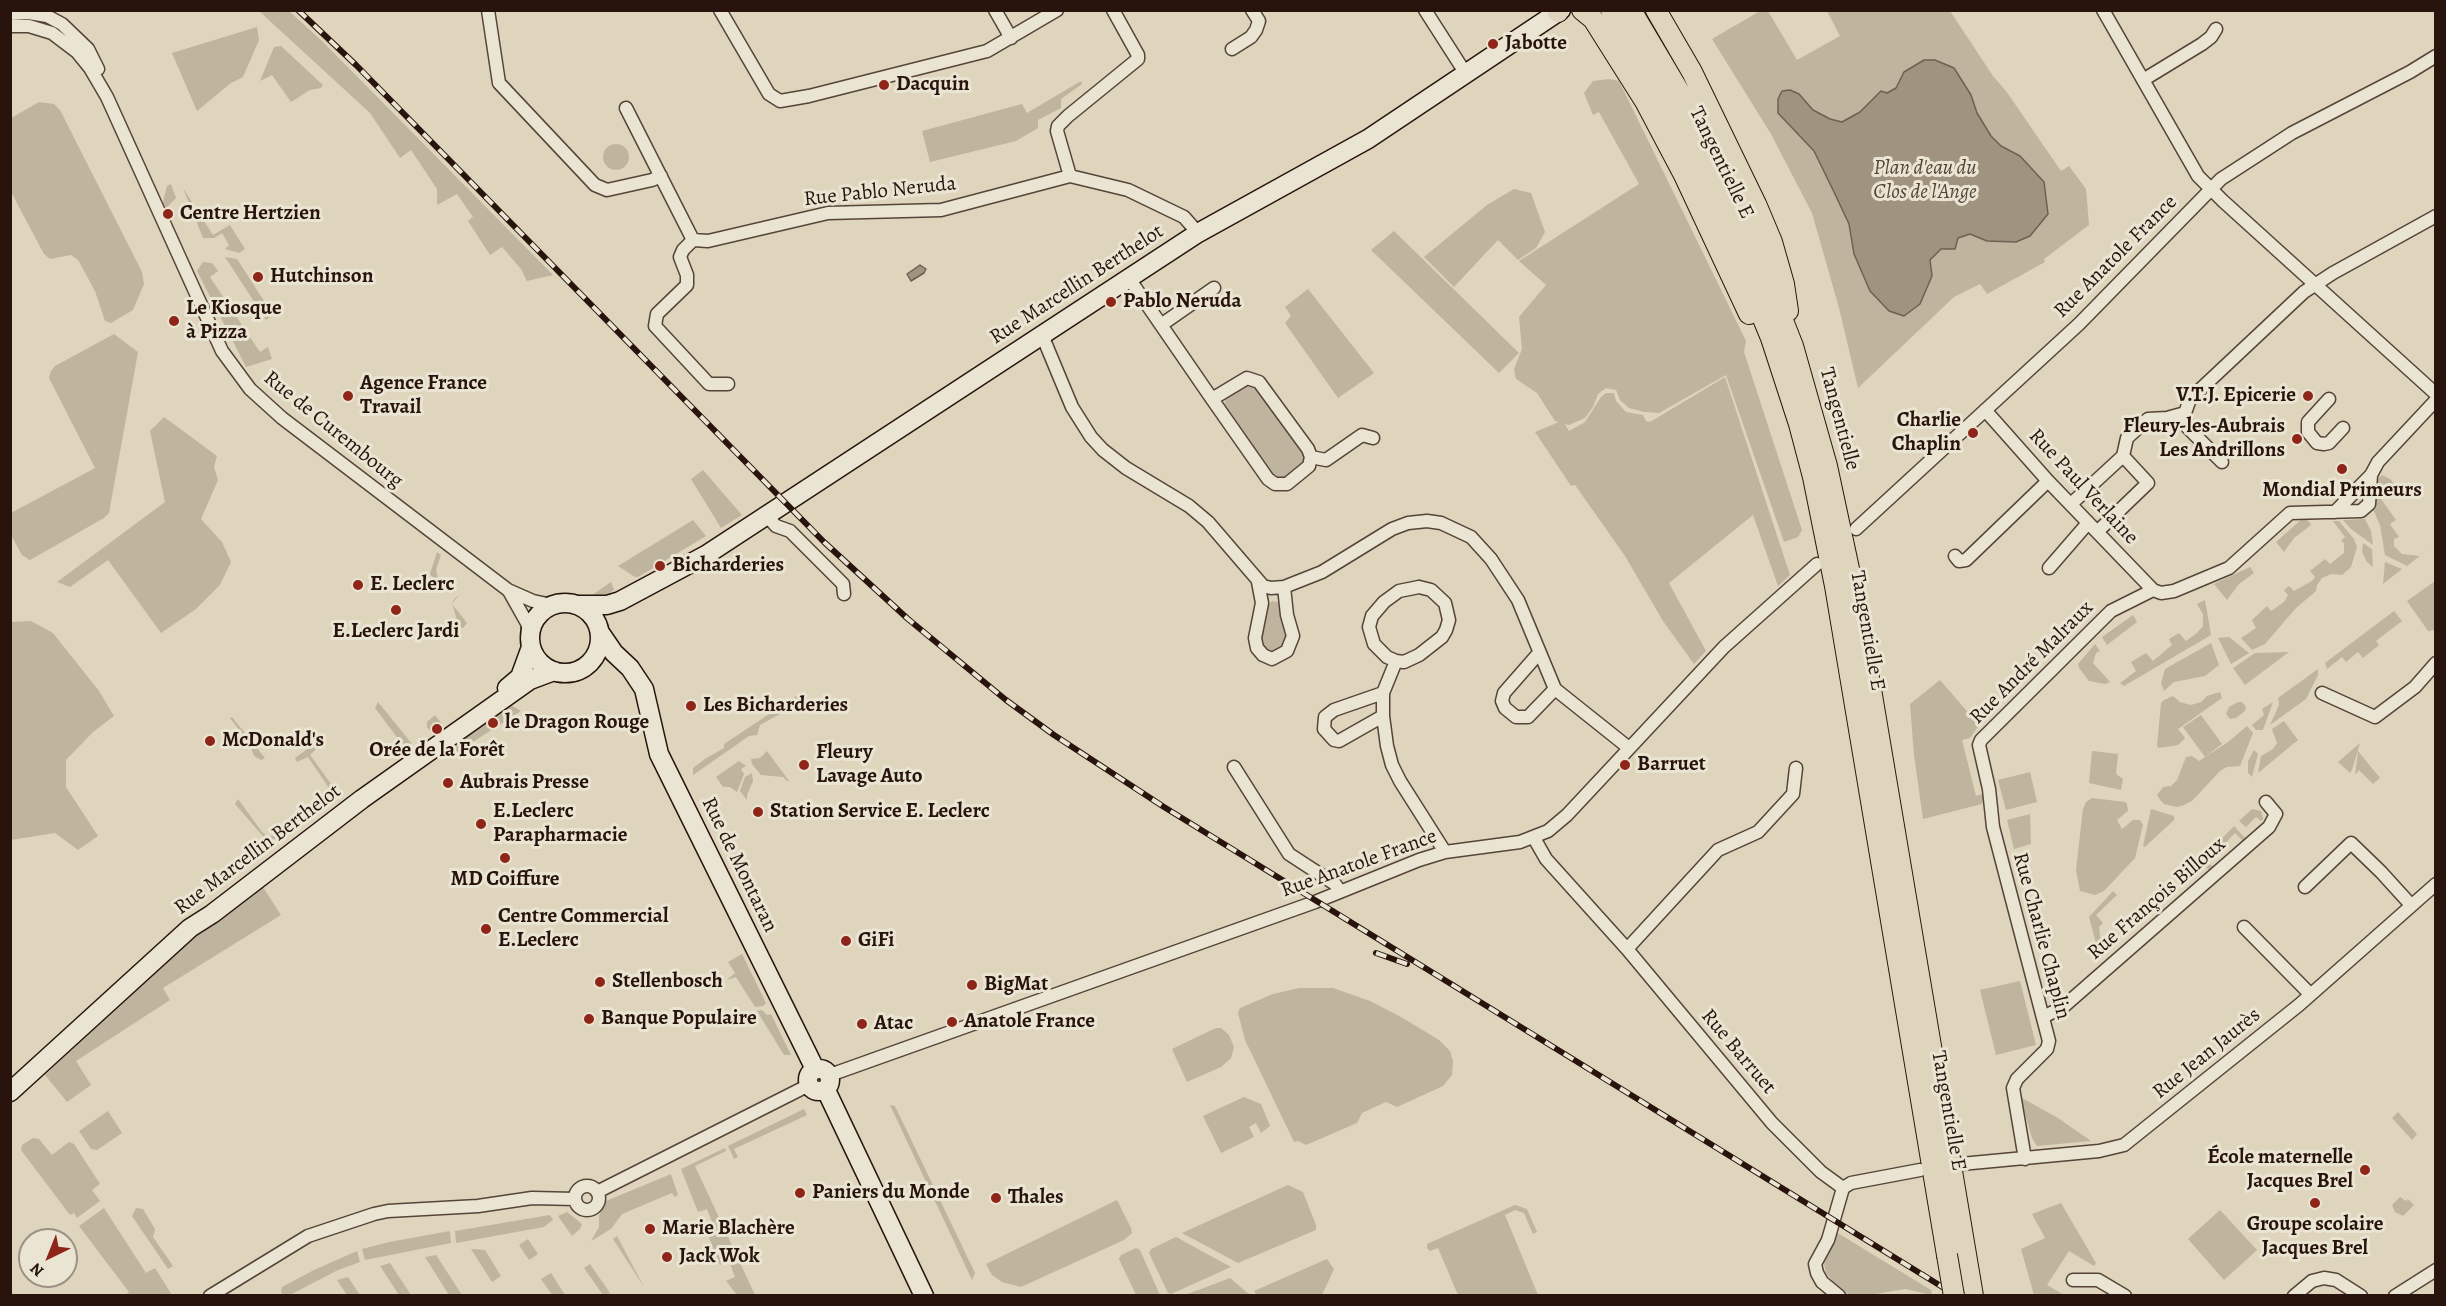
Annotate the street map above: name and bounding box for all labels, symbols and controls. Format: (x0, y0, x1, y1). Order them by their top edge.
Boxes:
place label: Jabotte (1505, 31, 1567, 57)
marker: Jabotte (1486, 37, 1500, 51)
place label: Dacquin (896, 72, 970, 98)
marker: Dacquin (877, 78, 891, 92)
street label: Tangentielle E (1683, 103, 1759, 223)
park label: Plan d'eau du Clos de l'Ange (1873, 156, 1977, 206)
street label: Rue Pablo Neruda (803, 171, 957, 213)
street label: Rue Anatole France (2049, 190, 2183, 324)
place label: Centre Hertzien (180, 201, 321, 227)
marker: Centre Hertzien (161, 207, 175, 221)
street label: Rue Marcellin Berthelot (985, 219, 1169, 351)
place label: Hutchinson (270, 264, 373, 290)
marker: Hutchinson (251, 270, 265, 284)
place label: Pablo Neruda (1123, 289, 1242, 315)
marker: Pablo Neruda (1104, 295, 1118, 309)
place label: Le Kiosque à Pizza (186, 296, 282, 346)
marker: Le Kiosque à Pizza (167, 314, 181, 328)
street label: Tangentielle (1813, 365, 1865, 473)
street label: Rue de Curembourg (258, 366, 408, 494)
place label: Agence France Travail (360, 371, 487, 421)
place label: V.T.J. Epicerie (2176, 383, 2296, 409)
marker: Agence France Travail (341, 389, 355, 403)
marker: V.T.J. Epicerie (2301, 389, 2315, 403)
place label: Charlie Chaplin (1892, 408, 1961, 458)
place label: Fleury-les-Aubrais Les Andrillons (2123, 414, 2285, 464)
street label: Rue Paul Verlaine (2023, 424, 2143, 550)
marker: Charlie Chaplin (1966, 426, 1980, 440)
marker: Fleury-les-Aubrais Les Andrillons (2290, 432, 2304, 446)
marker: Mondial Primeurs (2335, 462, 2349, 476)
place label: Mondial Primeurs (2262, 478, 2422, 504)
place label: Bicharderies (672, 553, 784, 579)
marker: Bicharderies (653, 559, 667, 573)
street label: Tangentielle E (1844, 569, 1890, 693)
place label: E. Leclerc (370, 572, 454, 598)
marker: E. Leclerc (351, 578, 365, 592)
street label: Rue André Malraux (1965, 596, 2099, 730)
marker: E.Leclerc Jardi (389, 603, 403, 617)
place label: E.Leclerc Jardi (333, 619, 459, 645)
place label: Les Bicharderies (703, 693, 848, 719)
marker: Les Bicharderies (684, 699, 698, 713)
place label: le Dragon Rouge (505, 710, 649, 736)
marker: le Dragon Rouge (486, 716, 500, 730)
marker: Orée de la Forêt (430, 722, 444, 736)
place label: McDonald's (222, 728, 324, 754)
marker: McDonald's (203, 734, 217, 748)
place label: Orée de la Forêt (369, 738, 505, 764)
place label: Fleury Lavage Auto (816, 740, 923, 790)
place label: Barruet (1637, 752, 1706, 778)
marker: Fleury Lavage Auto (797, 758, 811, 772)
marker: Barruet (1618, 758, 1632, 772)
place label: Aubrais Presse (460, 770, 589, 796)
marker: Aubrais Presse (441, 776, 455, 790)
street label: Rue Marcellin Berthelot (170, 779, 346, 921)
street label: Rue de Montaran (695, 793, 783, 937)
place label: E.Leclerc Parapharmacie (493, 799, 627, 849)
place label: Station Service E. Leclerc (770, 799, 990, 825)
marker: Station Service E. Leclerc (751, 805, 765, 819)
marker: E.Leclerc Parapharmacie (474, 817, 488, 831)
street label: Rue Anatole France (1278, 824, 1440, 904)
street label: Rue François Billoux (2083, 832, 2231, 966)
street label: Rue Charlie Chaplin (2007, 850, 2075, 1022)
marker: MD Coiffure (498, 851, 512, 865)
place label: MD Coiffure (450, 867, 560, 893)
place label: Centre Commercial E.Leclerc (498, 904, 668, 954)
marker: Centre Commercial E.Leclerc (479, 922, 493, 936)
place label: GiFi (858, 928, 894, 954)
marker: GiFi (839, 934, 853, 948)
place label: Stellenbosch (612, 969, 723, 995)
place label: BigMat (984, 972, 1048, 998)
marker: Stellenbosch (593, 975, 607, 989)
marker: BigMat (965, 978, 979, 992)
street label: Rue Jean Jaurès (2148, 1003, 2266, 1105)
street label: Rue Barruet (1695, 1004, 1781, 1100)
place label: Banque Populaire (601, 1006, 757, 1032)
place label: Anatole France (964, 1009, 1095, 1035)
place label: Atac (874, 1011, 913, 1037)
marker: Banque Populaire (582, 1012, 596, 1026)
marker: Anatole France (945, 1015, 959, 1029)
marker: Atac (855, 1017, 869, 1031)
street label: Tangentielle E (1925, 1049, 1971, 1173)
place label: École maternelle Jacques Brel (2207, 1145, 2353, 1195)
marker: École maternelle Jacques Brel (2358, 1163, 2372, 1177)
place label: Paniers du Monde (812, 1180, 970, 1206)
place label: Thales (1008, 1185, 1063, 1211)
marker: Paniers du Monde (793, 1186, 807, 1200)
marker: Thales (989, 1191, 1003, 1205)
marker: Groupe scolaire Jacques Brel (2308, 1196, 2322, 1210)
place label: Groupe scolaire Jacques Brel (2247, 1212, 2383, 1262)
place label: Marie Blachère (662, 1216, 795, 1242)
marker: Marie Blachère (643, 1222, 657, 1236)
north arrow (18, 1228, 78, 1288)
place label: Jack Wok (679, 1244, 760, 1270)
marker: Jack Wok (660, 1250, 674, 1264)
text: N (25, 1258, 49, 1282)

